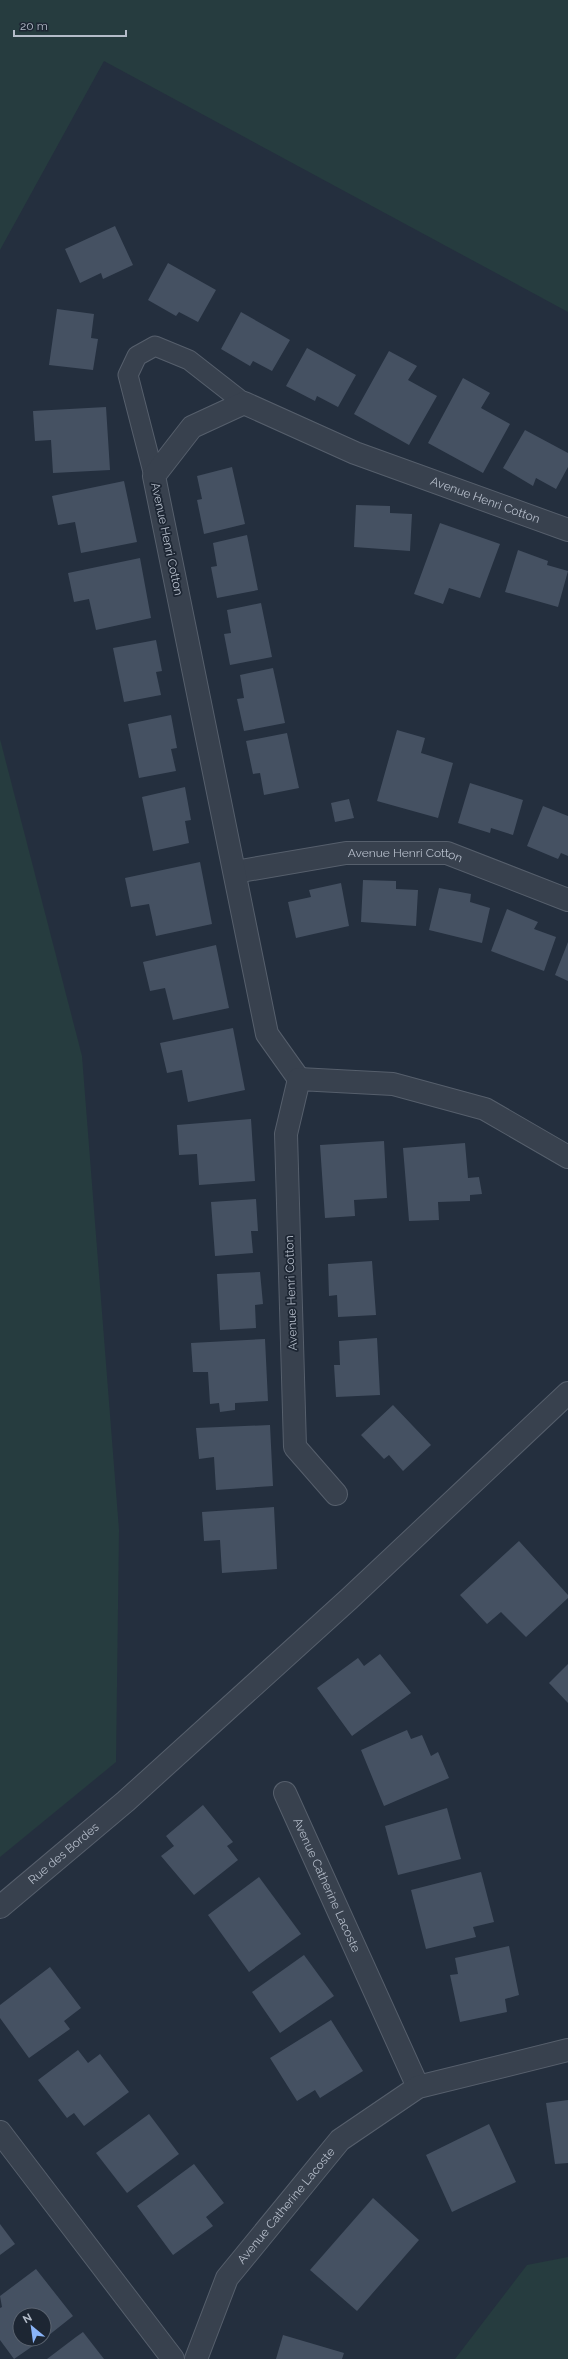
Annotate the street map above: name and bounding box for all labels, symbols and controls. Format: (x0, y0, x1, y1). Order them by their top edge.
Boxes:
scale bar (14, 12, 126, 38)
text: 20 m (20, 19, 48, 33)
street label: Avenue Henri Cotton (429, 474, 542, 526)
street label: Avenue Henri Cotton (148, 481, 186, 597)
street label: Avenue Henri Cotton (348, 846, 464, 865)
street label: Avenue Henri Cotton (282, 1235, 300, 1351)
street label: Avenue Catherine Lacoste (290, 1816, 363, 1954)
street label: Rue des Bordes (25, 1820, 102, 1887)
street label: Avenue Catherine Lacoste (234, 2145, 338, 2267)
north arrow (12, 2307, 52, 2347)
text: N (21, 2311, 34, 2326)

